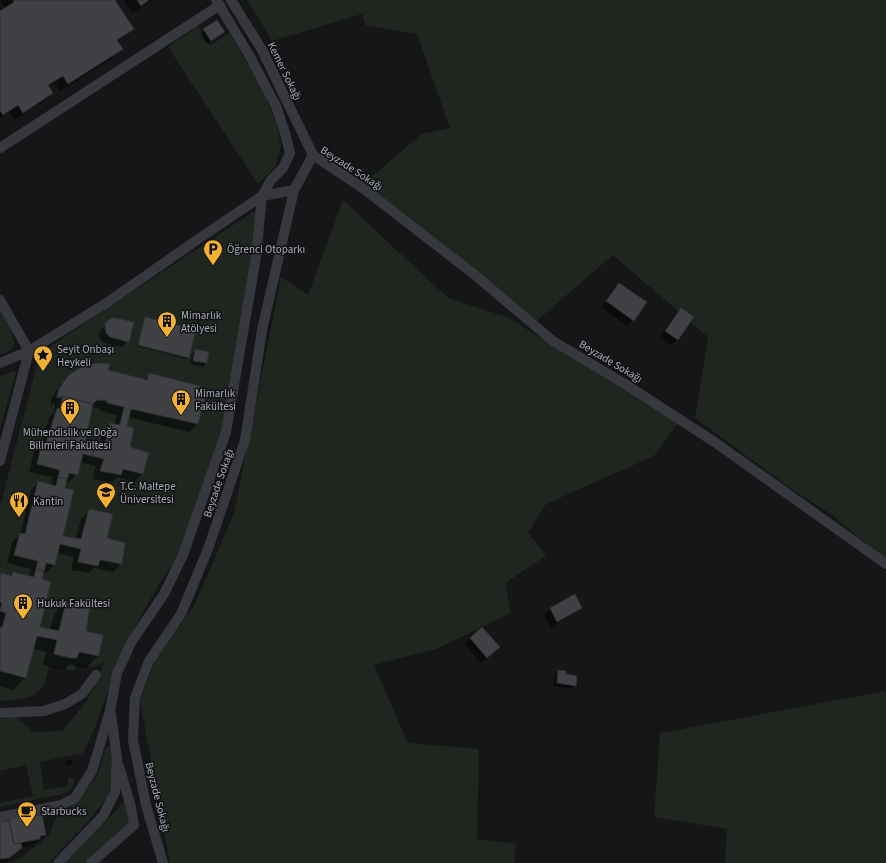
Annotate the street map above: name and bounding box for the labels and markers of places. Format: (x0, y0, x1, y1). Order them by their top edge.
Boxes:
parking icon: Öğrenci Otoparkı (202, 238, 224, 266)
place label: Öğrenci Otoparkı (227, 242, 305, 257)
place label: Mimarlık Atölyesi (181, 308, 222, 336)
building icon: Mimarlık Atölyesi (156, 310, 178, 338)
place label: Seyit Onbaşı Heykeli (57, 342, 114, 370)
place icon: Seyit Onbaşı Heykeli (32, 344, 54, 372)
place label: Mimarlık Fakültesi (195, 386, 236, 414)
building icon: Mimarlık Fakültesi (170, 388, 192, 416)
building icon: Mühendislik ve Doğa Bilimleri Fakültesi (59, 397, 81, 425)
place label: Mühendislik ve Doğa Bilimleri Fakültesi (23, 425, 117, 453)
place label: T.C. Maltepe Üniversitesi (120, 479, 176, 507)
school or university icon: T.C. Maltepe Üniversitesi (95, 481, 117, 509)
restaurant icon: Kantin (8, 490, 30, 518)
place label: Kantin (33, 494, 63, 509)
building icon: Hukuk Fakültesi (12, 592, 34, 620)
place label: Hukuk Fakültesi (37, 596, 110, 611)
cafe icon: Starbucks (16, 800, 38, 828)
place label: Starbucks (41, 804, 87, 819)

